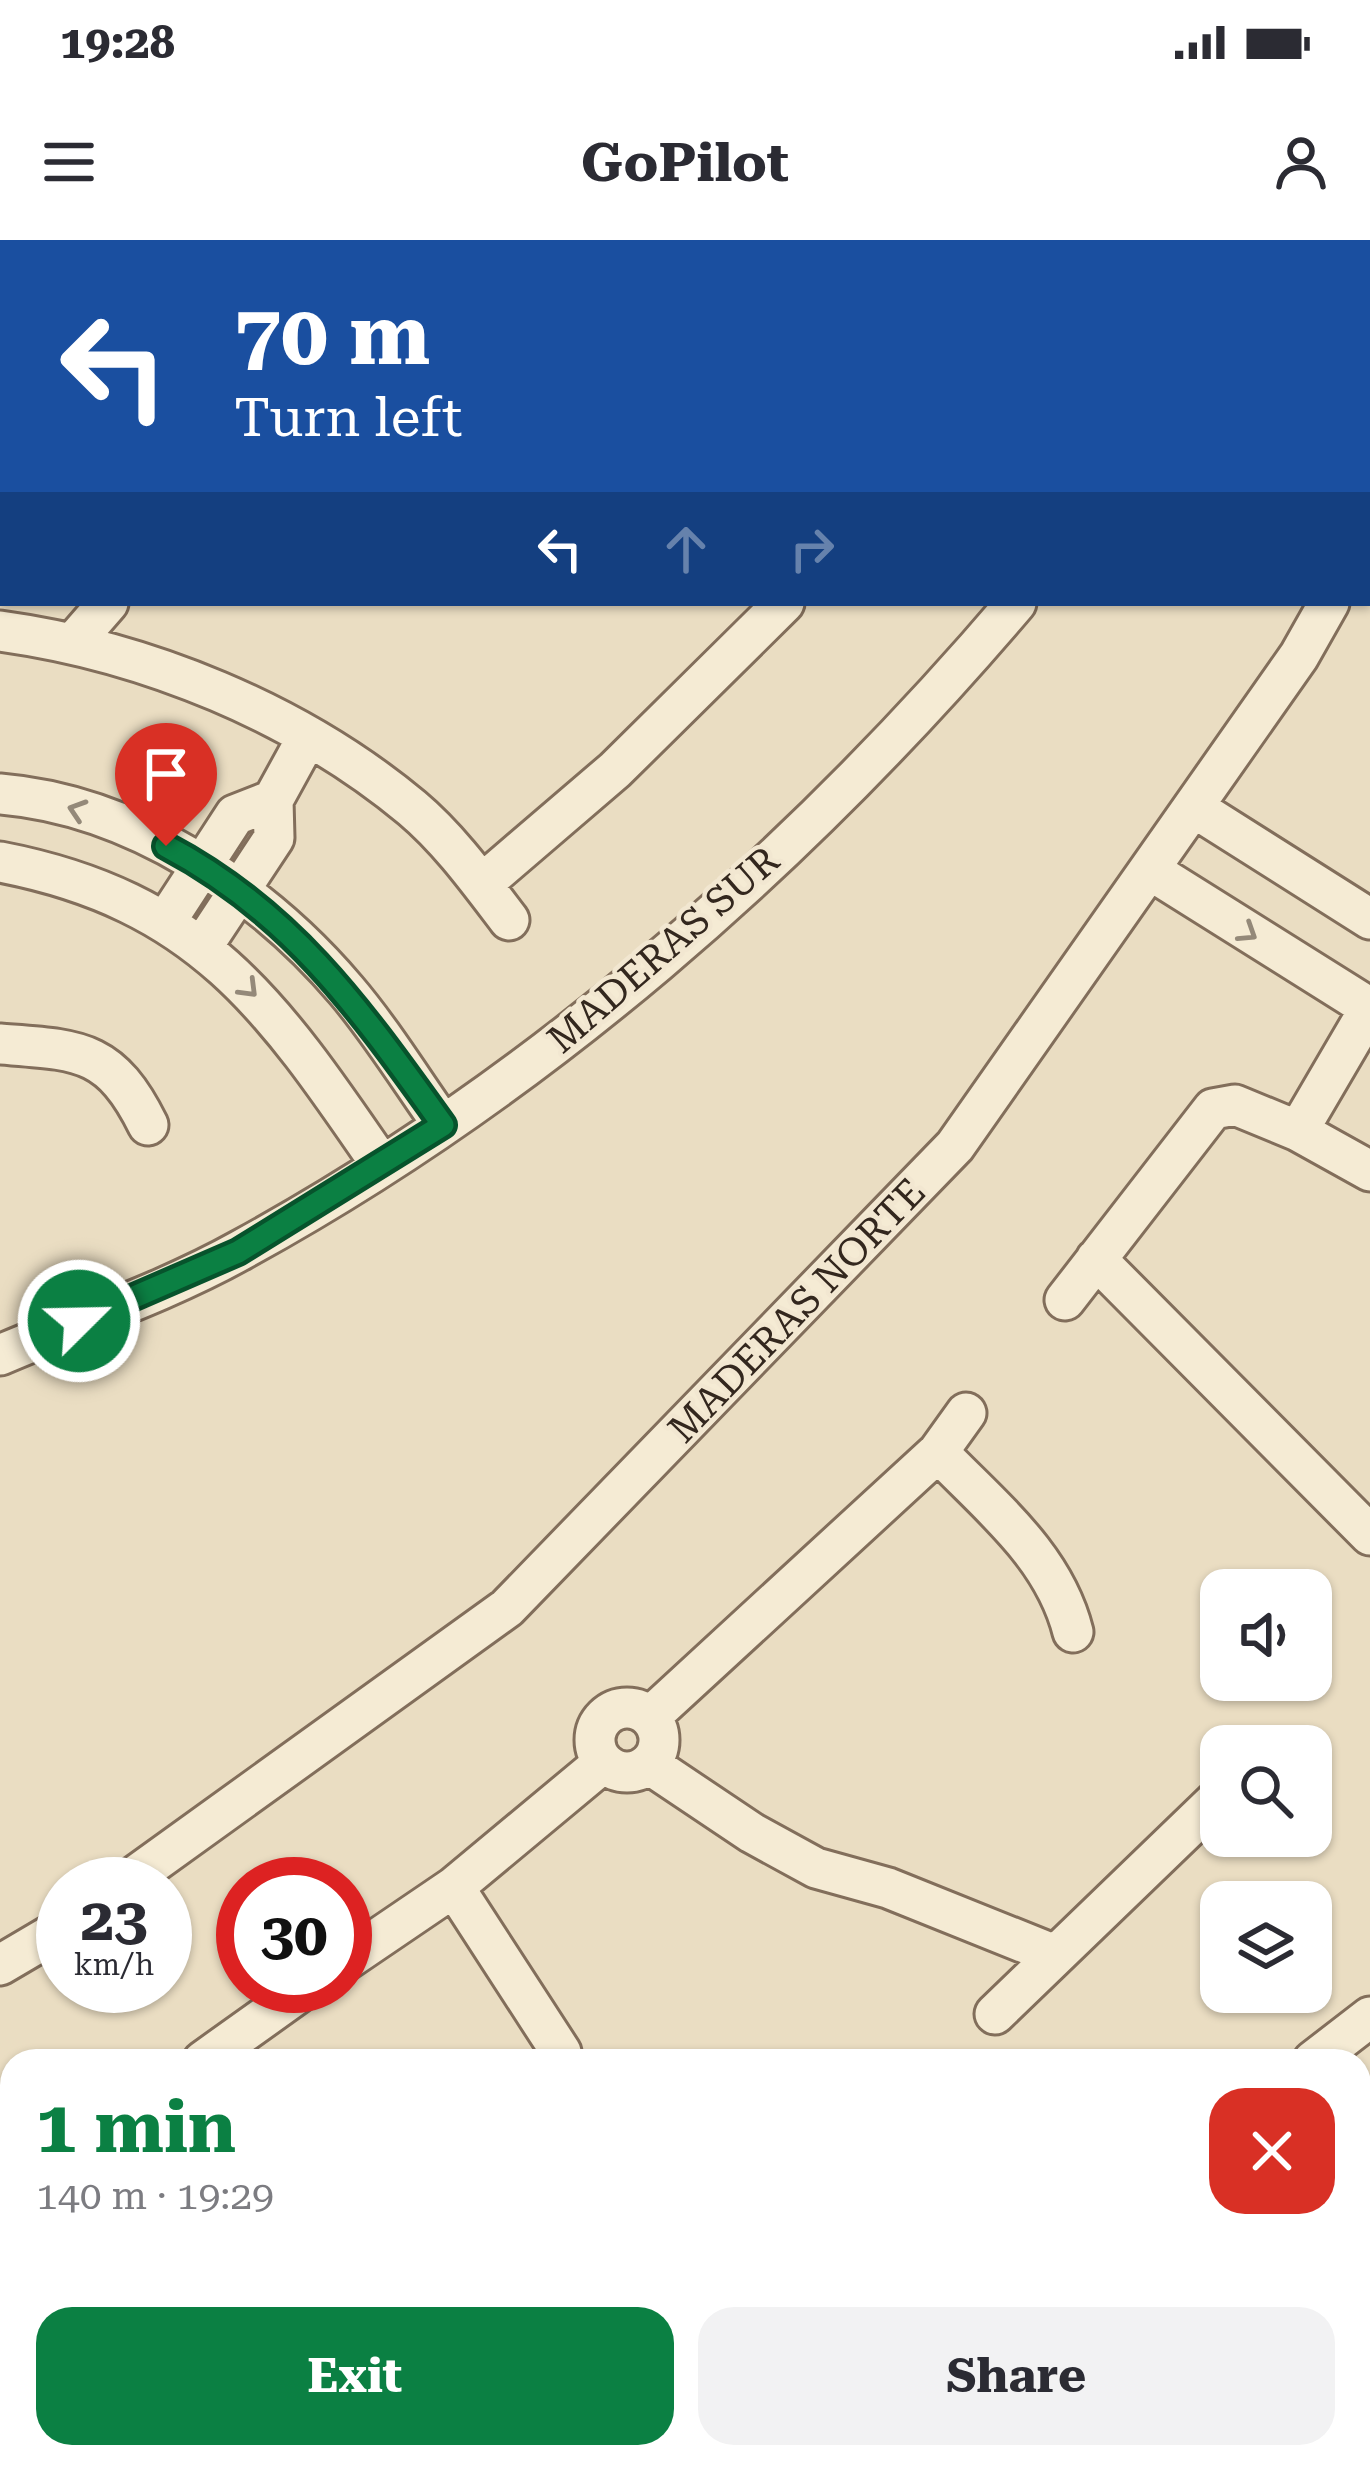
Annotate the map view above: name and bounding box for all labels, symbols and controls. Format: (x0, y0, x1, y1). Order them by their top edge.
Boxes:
text: 19:28 (60, 16, 175, 69)
icon: menu (36, 129, 102, 195)
icon: person (1268, 129, 1334, 195)
text: GoPilot (581, 131, 789, 194)
text: 70 m (234, 286, 430, 384)
icon: left (36, 288, 192, 444)
text: Turn left (234, 386, 462, 449)
icon: left (527, 516, 593, 582)
icon: ahead (653, 516, 719, 582)
icon: right (779, 516, 845, 582)
pin (115, 723, 217, 846)
icon: arrive (133, 741, 199, 807)
one-way arrow (67, 799, 88, 824)
street label: MADERAS SUR (539, 837, 789, 1063)
one-way arrow (1234, 919, 1256, 941)
one-way arrow (235, 975, 257, 997)
street label: MADERAS NORTE (659, 1169, 934, 1452)
position arrow (16, 1258, 142, 1384)
map controls (1200, 1569, 1332, 2013)
button: sound (1200, 1569, 1332, 1701)
button: search (1200, 1725, 1332, 1857)
speed limit sign: 30 (216, 1857, 372, 2013)
button: layers (1200, 1881, 1332, 2013)
text: 23 (80, 1884, 148, 1955)
text: km/h (74, 1947, 154, 1982)
text: 1 min (36, 2085, 236, 2170)
button: close (1209, 2088, 1335, 2214)
text: 140 m · 19:29 (36, 2173, 274, 2219)
button: Exit (36, 2307, 674, 2445)
button: Share (698, 2307, 1335, 2445)

